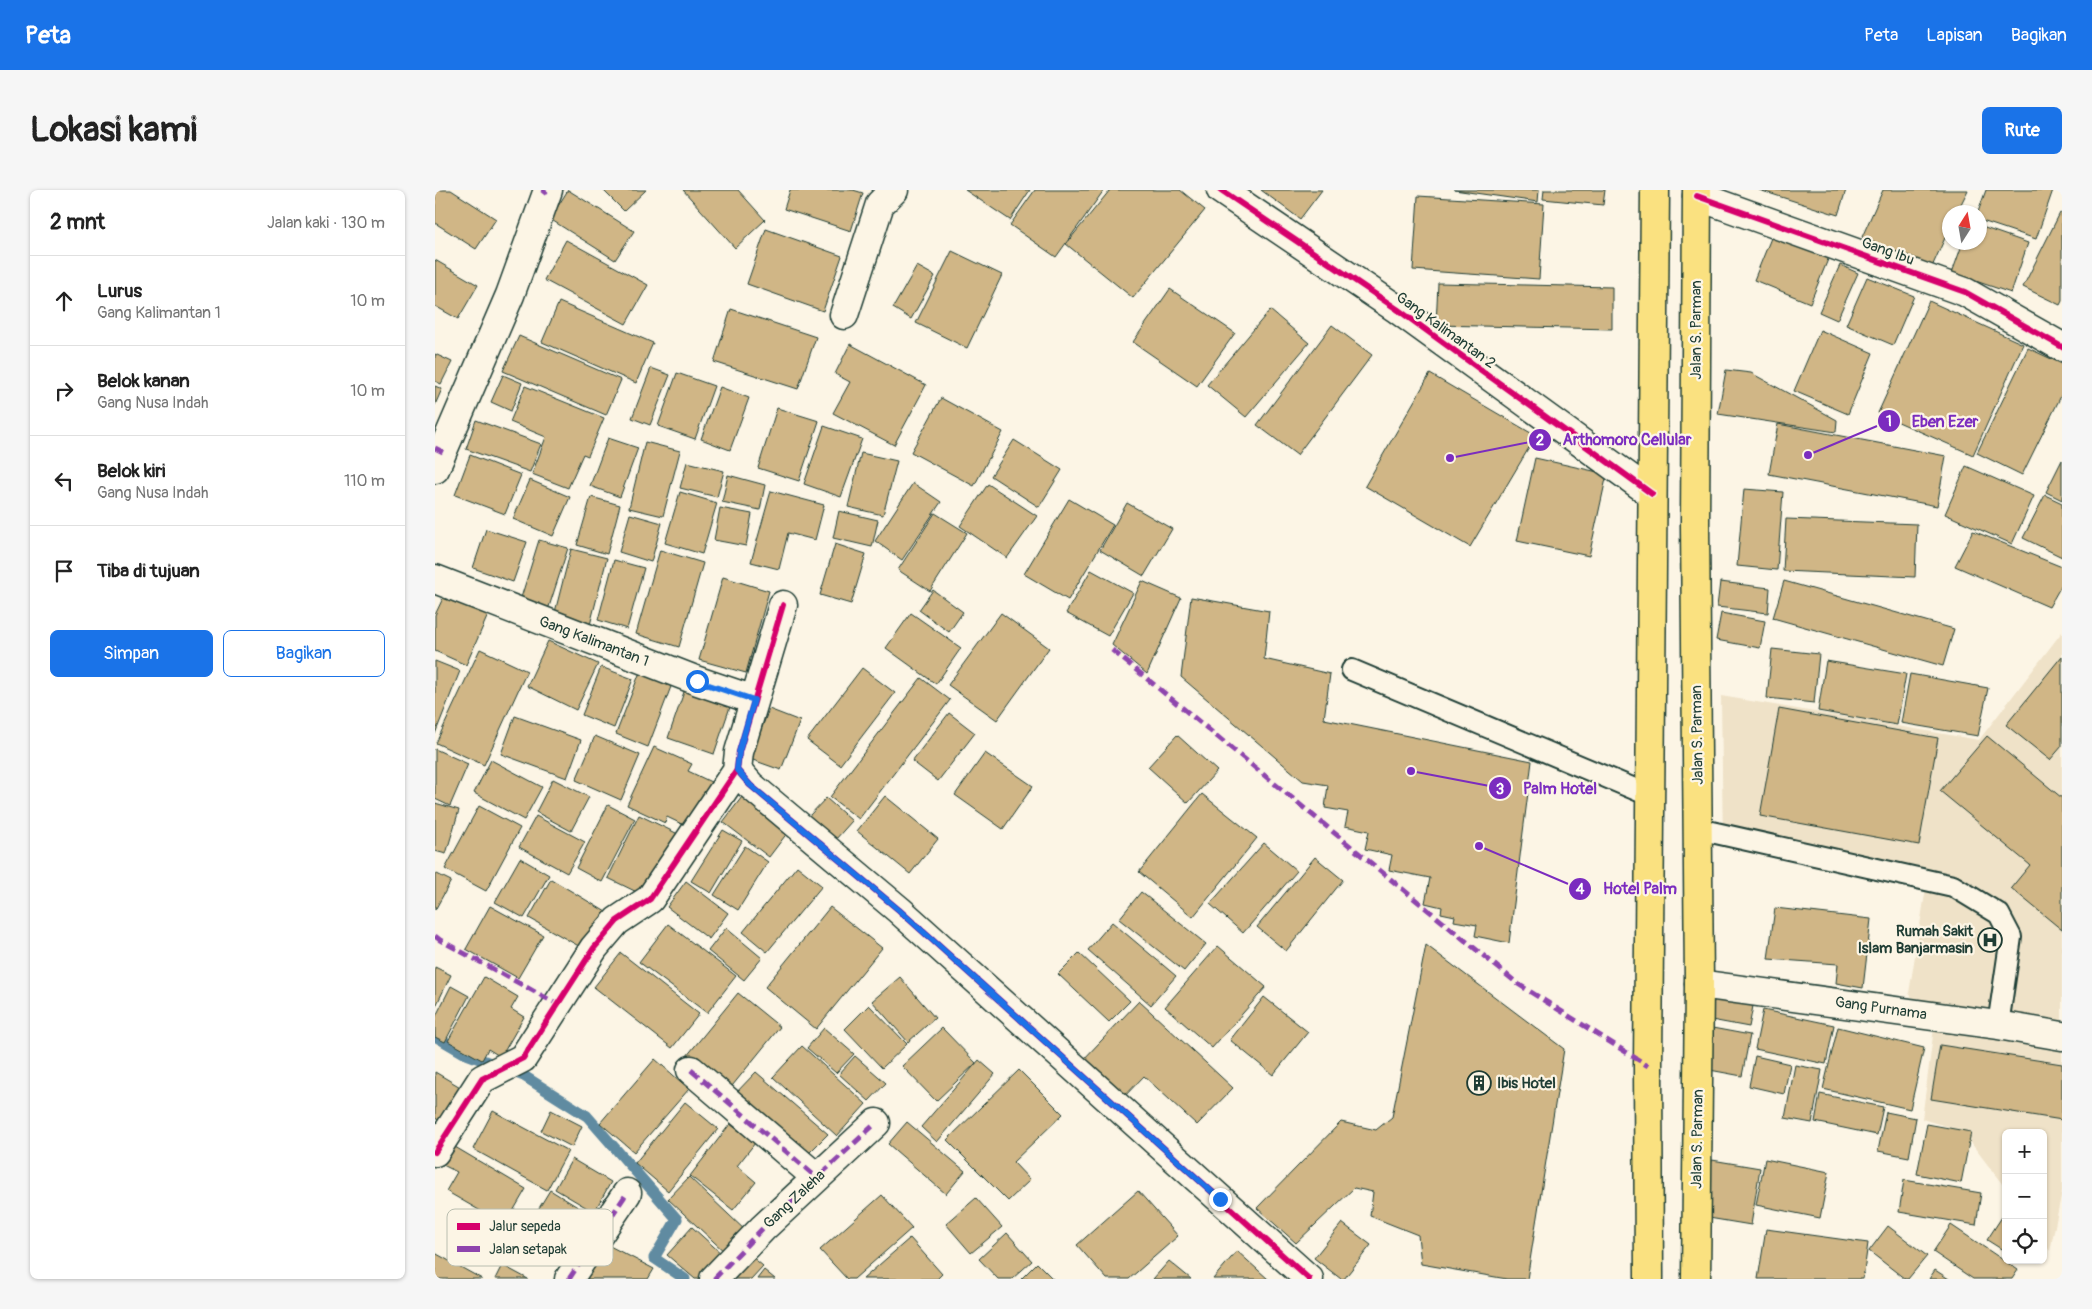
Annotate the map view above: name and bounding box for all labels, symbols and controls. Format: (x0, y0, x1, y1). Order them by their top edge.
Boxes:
text: Peta (25, 21, 71, 50)
text: Peta (1864, 24, 1898, 47)
text: Lapisan (1926, 24, 1983, 47)
text: Bagikan (2011, 24, 2067, 47)
button: Rute (1982, 107, 2062, 154)
text: Lokasi kami (30, 108, 197, 152)
north arrow (1942, 205, 1987, 250)
text: 2 mnt (50, 209, 105, 236)
text: Jalan kaki · 130 m (267, 213, 385, 233)
street label: Gang Ibu (1859, 233, 1917, 270)
text: Lurus (97, 279, 142, 303)
street label: Jalan S. Parman (1687, 280, 1706, 380)
icon: ahead (50, 287, 78, 315)
street label: Gang Kalimantan 2 (1392, 288, 1499, 373)
text: 10 m (350, 291, 385, 311)
text: Gang Kalimantan 1 (97, 303, 221, 323)
text: Belok kanan (97, 369, 190, 393)
icon: right (50, 377, 78, 405)
text: 10 m (350, 381, 385, 401)
text: Gang Nusa Indah (97, 393, 208, 413)
callout: Eben Ezer (1877, 405, 1988, 436)
text: 1 (1886, 412, 1892, 431)
text: Eben Ezer (1912, 412, 1979, 432)
callout: Arthomoro Cellular (1527, 424, 1701, 455)
text: Arthomoro Cellular (1563, 430, 1692, 450)
text: 2 (1536, 431, 1544, 450)
text: Belok kiri (97, 459, 165, 483)
icon: left (50, 467, 78, 495)
text: 110 m (344, 471, 385, 491)
text: Gang Nusa Indah (97, 483, 208, 503)
icon: arrive (50, 557, 78, 585)
text: Tiba di tujuan (97, 559, 200, 583)
street label: Gang Kalimantan 1 (536, 612, 651, 671)
button: Simpan (50, 630, 213, 677)
button: Bagikan (223, 630, 385, 677)
route start (686, 670, 709, 693)
street label: Jalan S. Parman (1687, 685, 1708, 785)
callout: Palm Hotel (1488, 773, 1607, 804)
text: Palm Hotel (1523, 779, 1597, 799)
text: 3 (1496, 780, 1504, 799)
callout: Hotel Palm (1568, 873, 1687, 904)
text: Hotel Palm (1603, 879, 1677, 899)
text: 4 (1576, 880, 1585, 899)
place label: Rumah Sakit Islam Banjarmasin (1858, 922, 1974, 958)
hospital icon: Rumah Sakit Islam Banjarmasin (1977, 927, 2003, 953)
street label: Gang Purnama (1834, 993, 1928, 1024)
building icon: Ibis Hotel (1466, 1070, 1492, 1096)
place label: Ibis Hotel (1497, 1074, 1556, 1093)
street label: Jalan S. Parman (1687, 1089, 1708, 1189)
map controls (2002, 1129, 2047, 1264)
button: + (2002, 1129, 2047, 1174)
street label: Gang Zaleha (759, 1166, 829, 1233)
button: − (2002, 1174, 2047, 1219)
route end (1209, 1188, 1232, 1211)
legend (447, 1209, 613, 1266)
text: Jalur sepeda (489, 1218, 561, 1235)
button: locate (2002, 1219, 2047, 1264)
text: Jalan setapak (489, 1241, 567, 1258)

